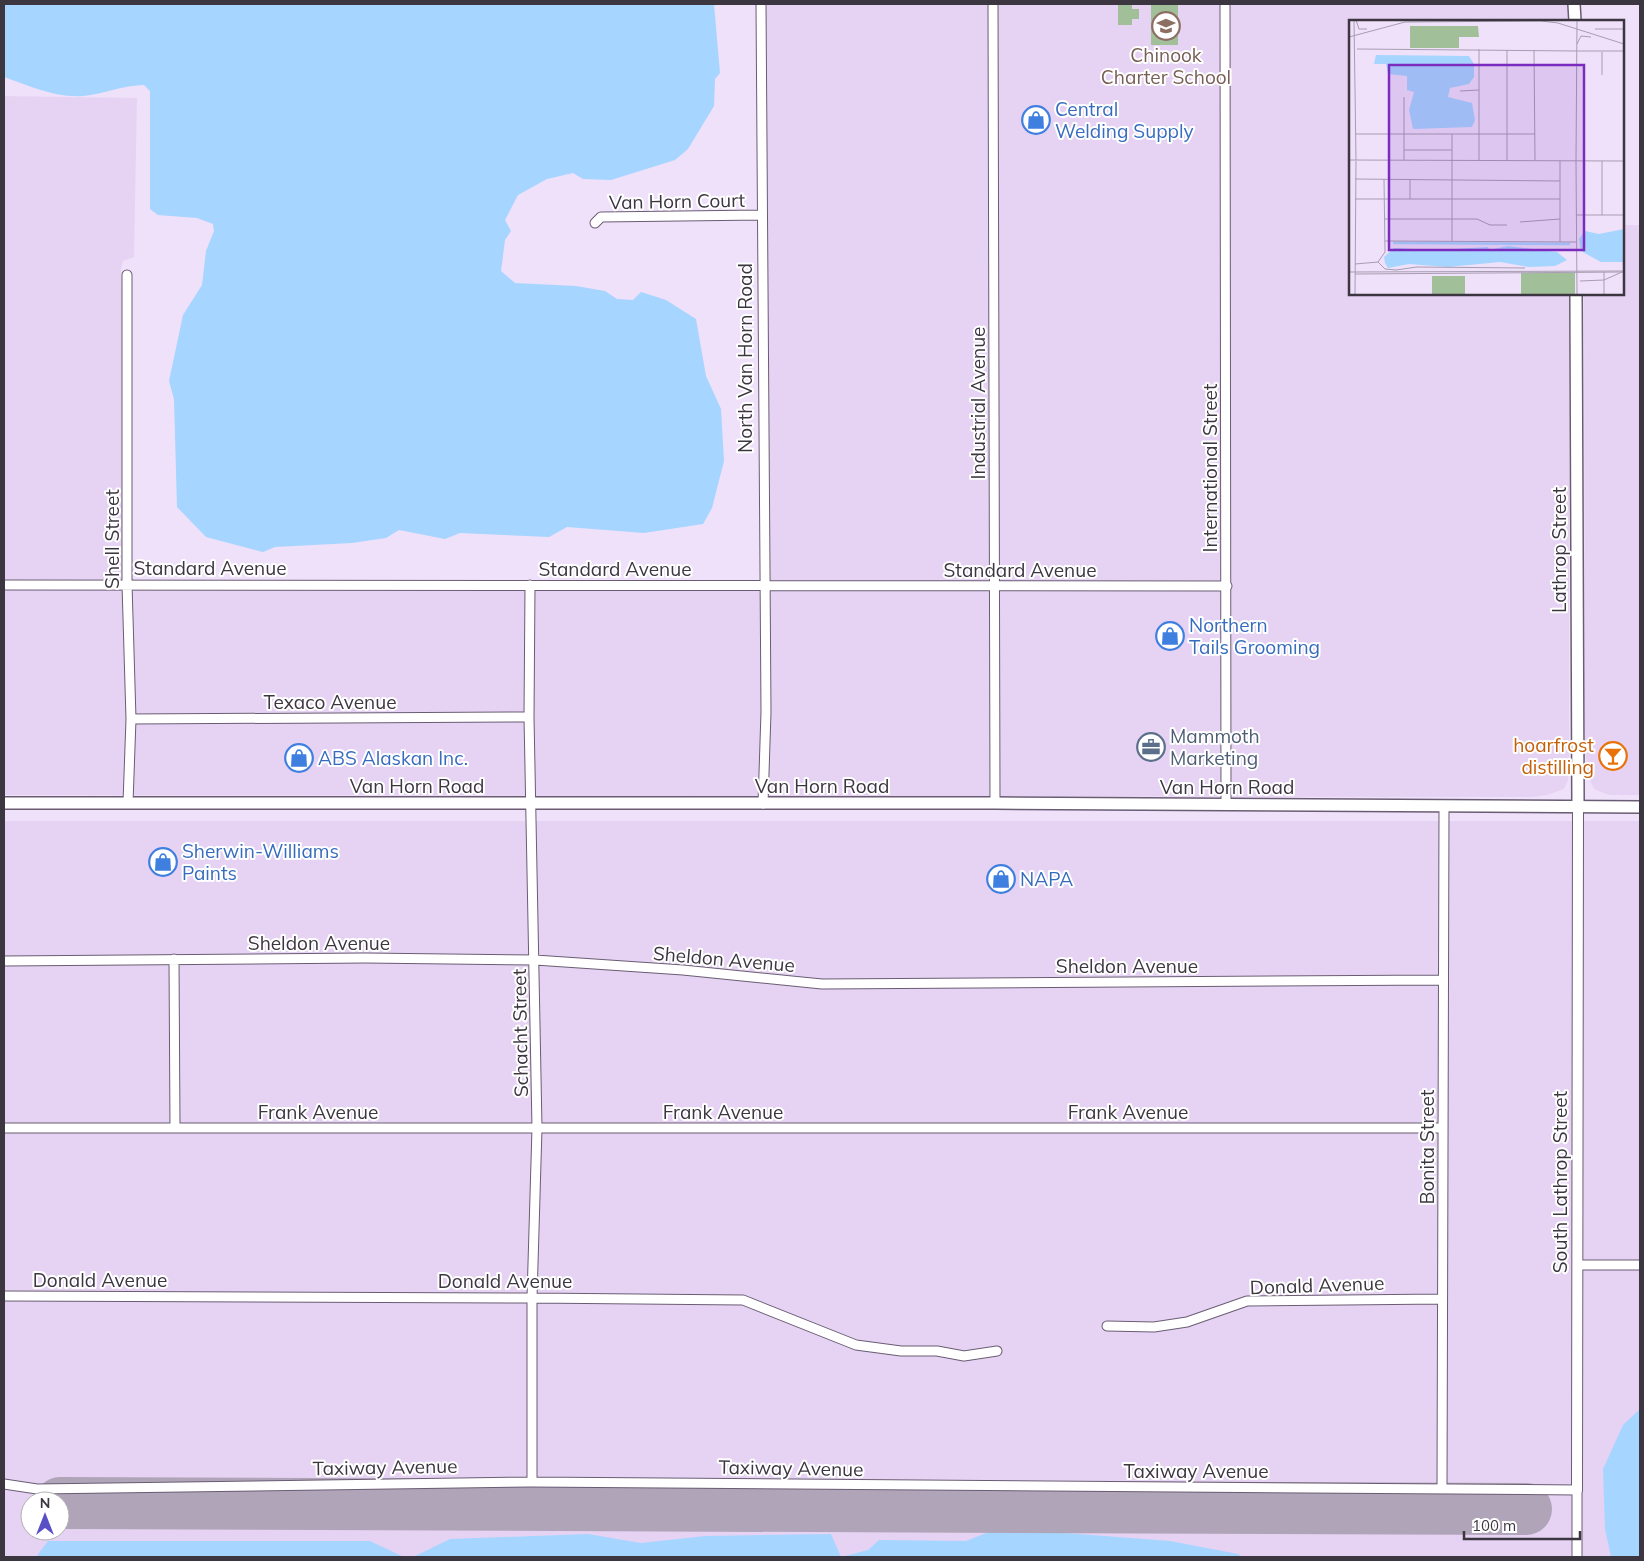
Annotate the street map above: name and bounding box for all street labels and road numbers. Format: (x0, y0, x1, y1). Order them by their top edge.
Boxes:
street label: Van Horn Court (609, 188, 746, 214)
street label: North Van Horn Road (733, 263, 757, 453)
street label: Industrial Avenue (966, 327, 990, 479)
street label: International Street (1198, 383, 1222, 552)
street label: Lathrop Street (1547, 487, 1571, 613)
street label: Shell Street (100, 489, 124, 589)
street label: Standard Avenue (133, 556, 287, 580)
street label: Standard Avenue (538, 557, 692, 581)
street label: Standard Avenue (943, 558, 1097, 582)
street label: Texaco Avenue (264, 690, 396, 714)
street label: Van Horn Road (350, 774, 484, 798)
street label: Van Horn Road (755, 774, 889, 798)
street label: Van Horn Road (1160, 775, 1294, 799)
street label: Sheldon Avenue (248, 931, 390, 955)
street label: Sheldon Avenue (652, 941, 796, 977)
street label: Sheldon Avenue (1056, 954, 1198, 978)
street label: Schacht Street (507, 968, 533, 1097)
street label: Bonita Street (1415, 1089, 1439, 1204)
street label: South Lathrop Street (1548, 1090, 1572, 1273)
street label: Frank Avenue (258, 1100, 378, 1124)
street label: Frank Avenue (663, 1100, 783, 1124)
street label: Frank Avenue (1068, 1100, 1188, 1124)
street label: Donald Avenue (33, 1268, 167, 1292)
street label: Donald Avenue (438, 1269, 572, 1293)
street label: Donald Avenue (1249, 1271, 1385, 1299)
street label: Taxiway Avenue (312, 1454, 458, 1480)
street label: Taxiway Avenue (718, 1455, 864, 1481)
street label: Taxiway Avenue (1124, 1459, 1268, 1483)

